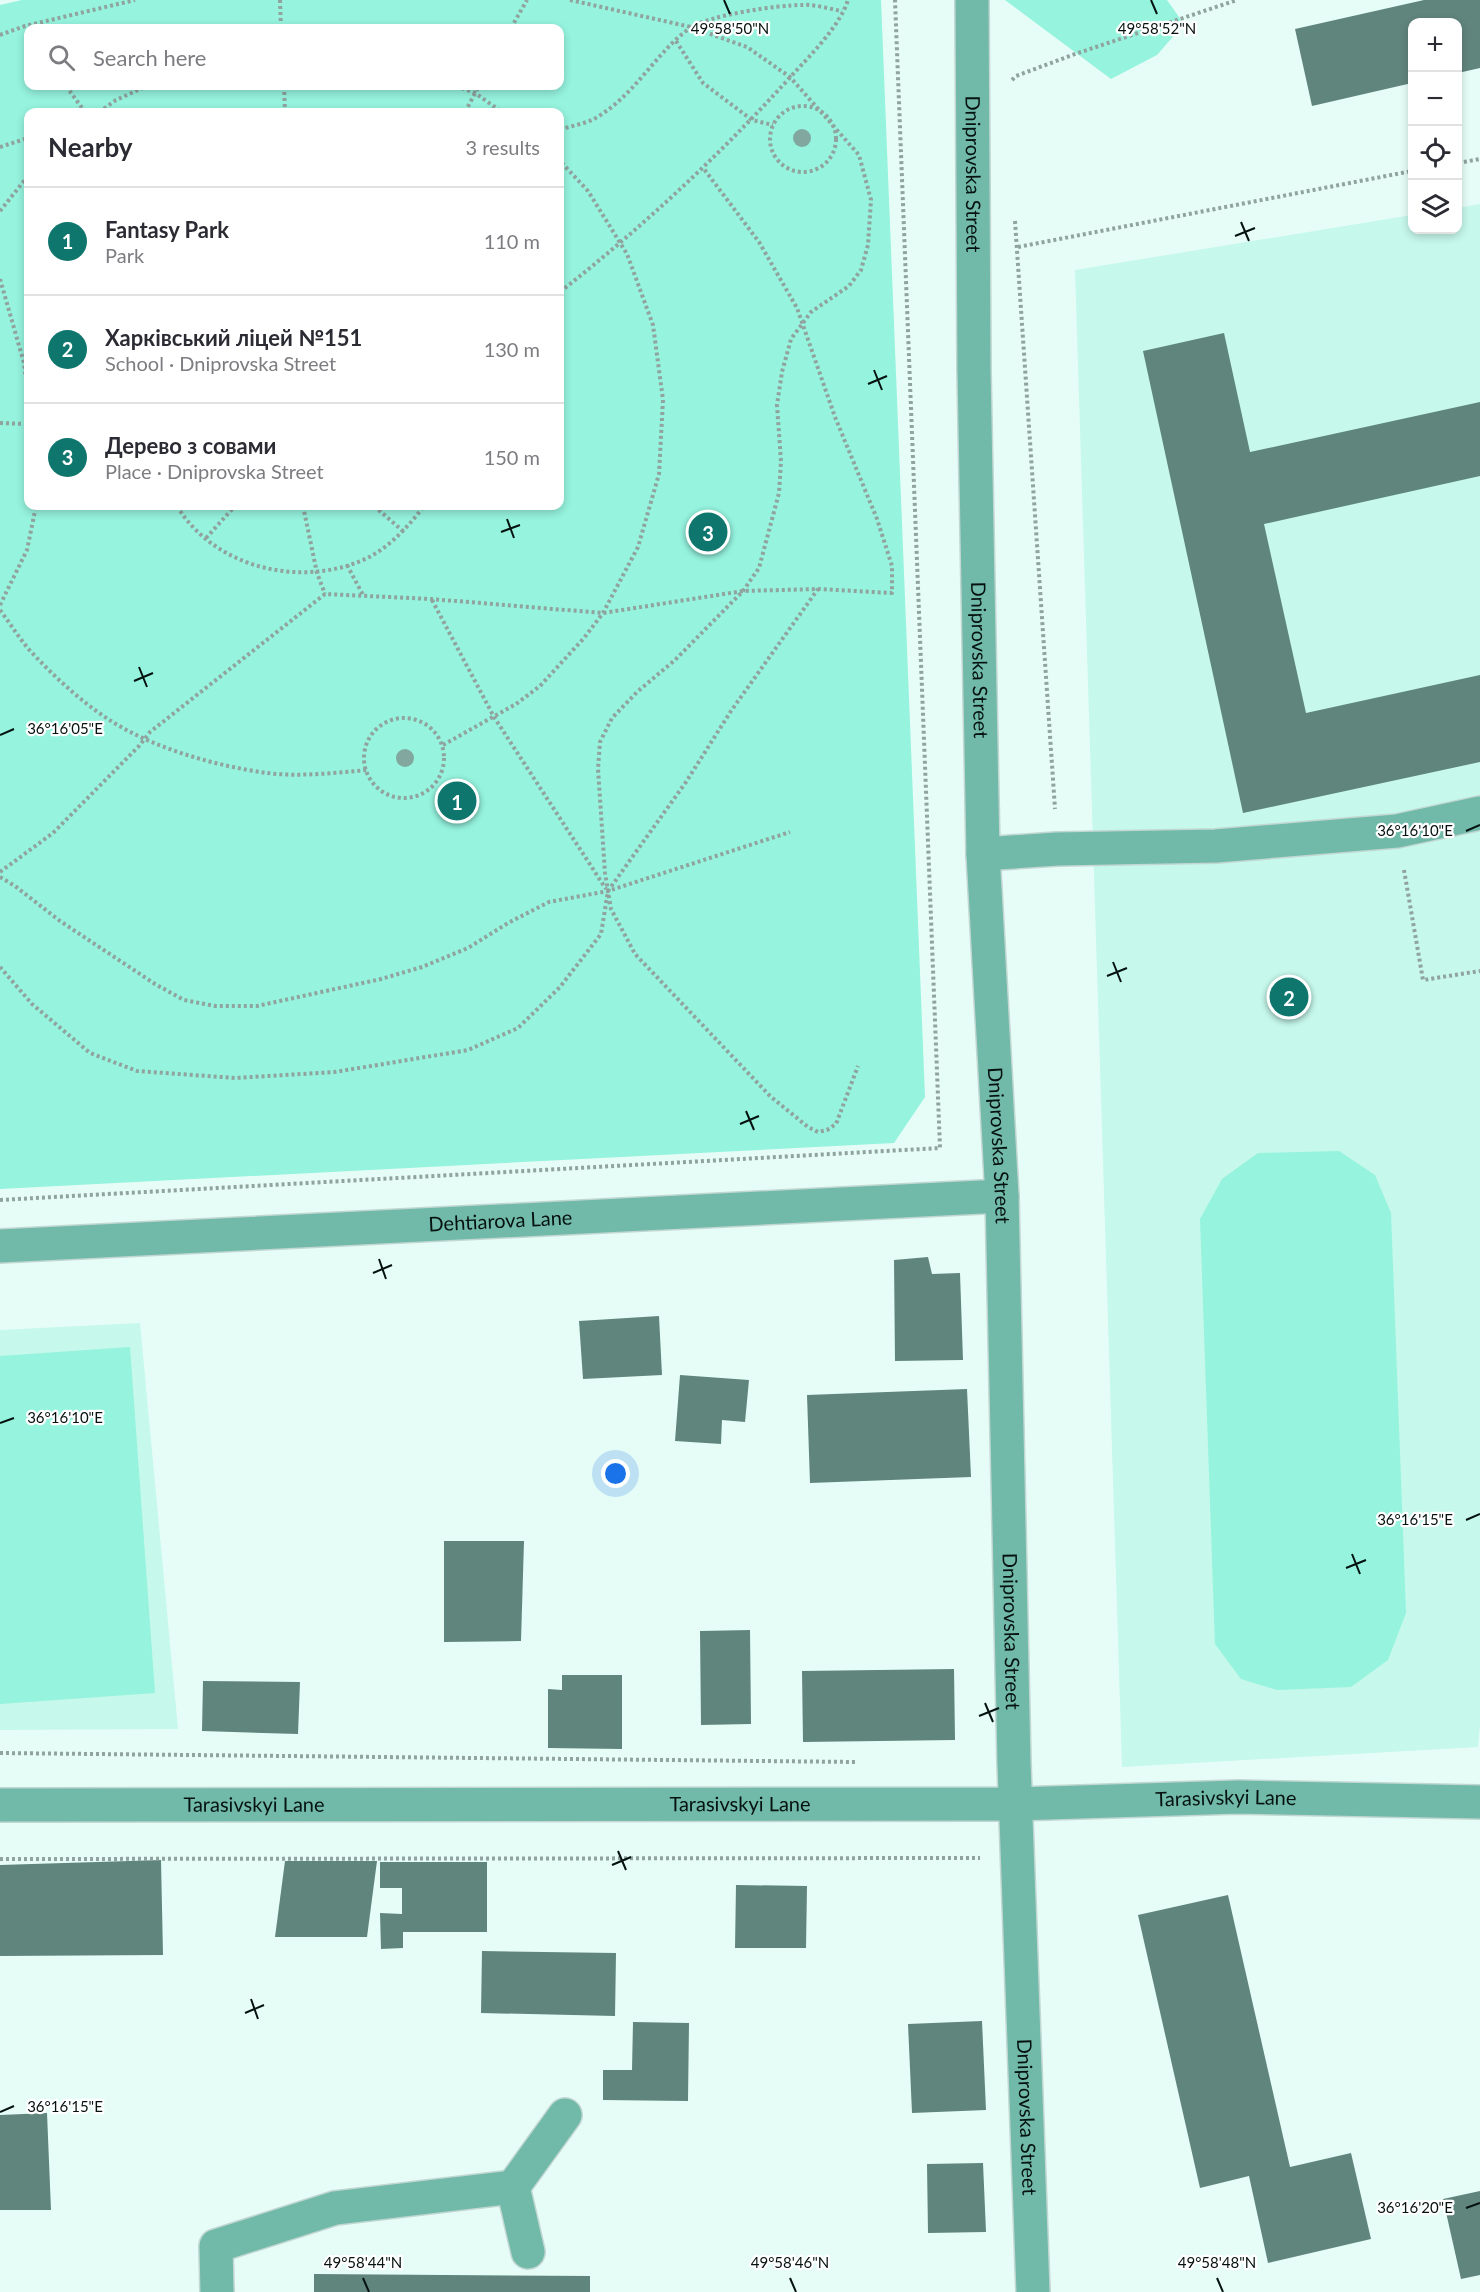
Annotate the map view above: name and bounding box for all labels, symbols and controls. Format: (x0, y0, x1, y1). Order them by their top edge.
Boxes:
map controls (1408, 18, 1462, 234)
button: + (1408, 18, 1462, 72)
text: 49°58'50"N (691, 19, 769, 37)
text: 49°58'52"N (1118, 19, 1196, 37)
search box (24, 24, 564, 90)
icon: search (45, 41, 78, 74)
text: Search here (93, 44, 206, 71)
button: − (1408, 72, 1462, 126)
street label: Dniprovska Street (962, 95, 986, 252)
button: locate (1408, 126, 1462, 180)
text: Nearby (48, 131, 133, 163)
text: 3 results (465, 135, 540, 159)
button: layers (1408, 180, 1462, 234)
text: Fantasy Park (105, 216, 229, 243)
text: 1 (62, 229, 73, 253)
text: 110 m (484, 229, 540, 253)
text: Park (105, 243, 144, 267)
text: Харківський ліцей №151 (105, 324, 362, 351)
text: 2 (62, 337, 73, 361)
text: 130 m (484, 337, 540, 361)
text: School · Dniprovska Street (105, 351, 336, 375)
text: Дерево з совами (105, 432, 276, 459)
text: 3 (62, 445, 73, 469)
text: 150 m (484, 445, 540, 469)
text: Place · Dniprovska Street (105, 459, 324, 483)
pin: 3 (688, 510, 728, 554)
street label: Dniprovska Street (967, 581, 994, 739)
text: 36°16'05"E (27, 719, 103, 737)
pin: 1 (438, 778, 476, 824)
text: 36°16'10"E (1377, 821, 1453, 839)
pin: 2 (1270, 974, 1308, 1020)
street label: Dniprovska Street (984, 1066, 1016, 1224)
street label: Dehtiarova Lane (428, 1204, 573, 1236)
text: 36°16'10"E (27, 1408, 103, 1426)
your location (601, 1459, 630, 1488)
text: 36°16'15"E (1377, 1510, 1453, 1528)
street label: Dniprovska Street (999, 1553, 1026, 1710)
street label: Tarasivskyi Lane (1155, 1784, 1297, 1811)
street label: Tarasivskyi Lane (669, 1791, 811, 1815)
street label: Tarasivskyi Lane (183, 1792, 325, 1816)
street label: Dniprovska Street (1013, 2038, 1043, 2196)
text: 36°16'15"E (27, 2097, 103, 2115)
text: 36°16'20"E (1377, 2198, 1453, 2216)
text: 49°58'44"N (324, 2253, 402, 2271)
text: 49°58'46"N (751, 2253, 829, 2271)
text: 49°58'48"N (1178, 2253, 1256, 2271)

